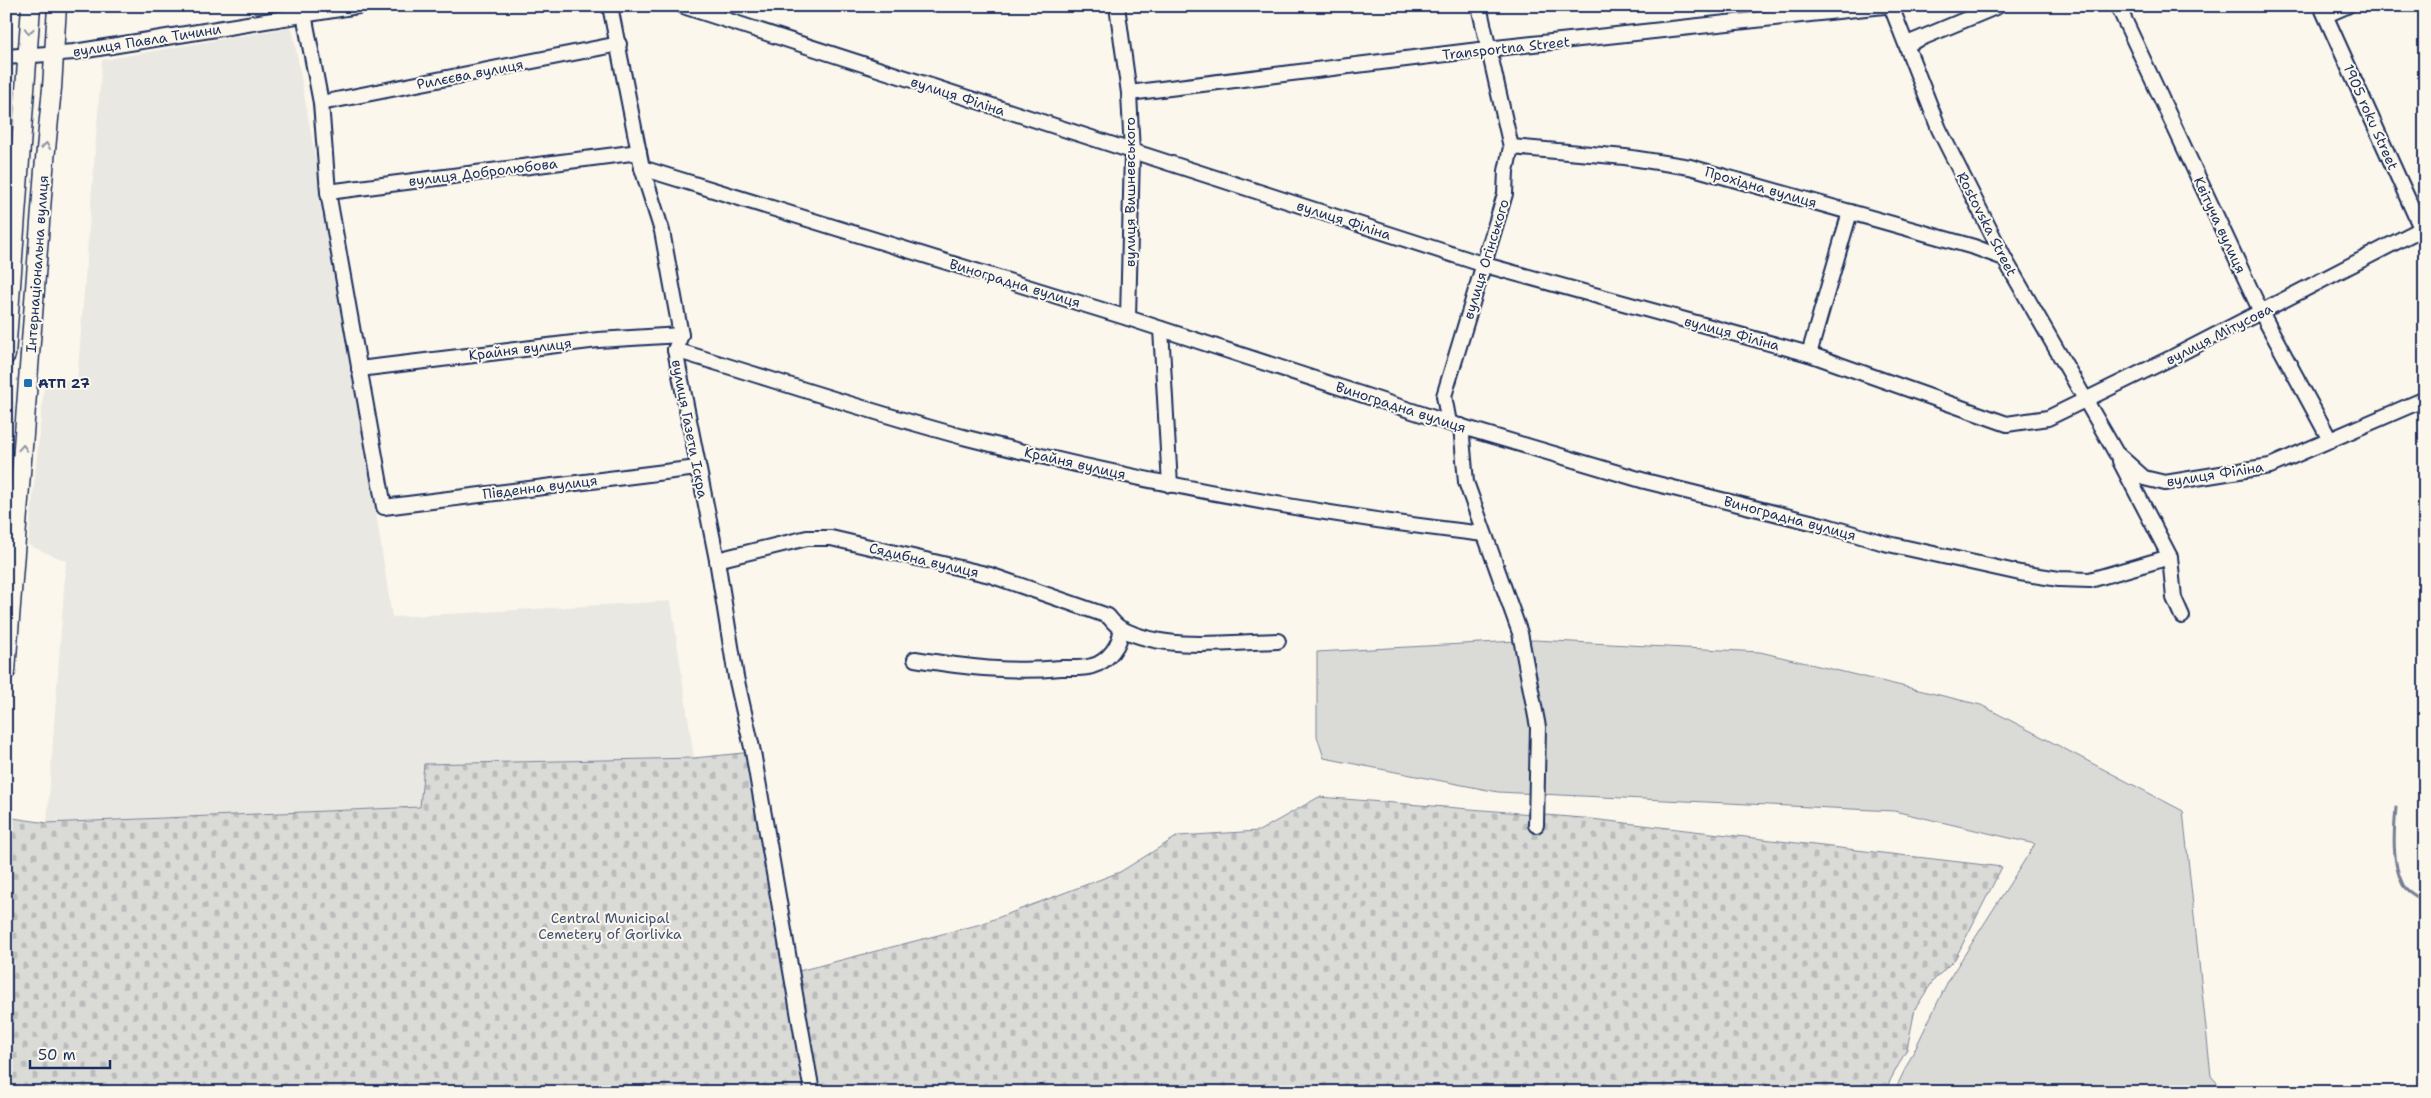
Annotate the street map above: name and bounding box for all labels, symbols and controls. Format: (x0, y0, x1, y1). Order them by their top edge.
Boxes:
street label: вулиця Павла Тичини (71, 19, 223, 61)
one-way arrow (23, 27, 34, 35)
street label: Transportna Street (1441, 32, 1571, 64)
street label: Рилєєва вулиця (415, 55, 525, 93)
street label: 1905 roku Street (2340, 61, 2402, 173)
street label: вулиця Філіна (909, 72, 1008, 120)
street label: вулиця Вишневського (1121, 117, 1139, 267)
one-way arrow (40, 142, 51, 150)
street label: вулиця Добролюбова (408, 154, 559, 190)
street label: Прохідна вулиця (1703, 162, 1819, 212)
street label: Rostovska Street (1953, 169, 2021, 279)
street label: Квітуча вулиця (2190, 174, 2250, 276)
street label: Інтернаціональна вулиця (22, 175, 52, 353)
street label: вулиця Філіна (1295, 196, 1394, 244)
street label: вулиця Огінського (1459, 197, 1513, 321)
street label: Виноградна вулиця (947, 255, 1083, 311)
street label: вулиця Мітусова (2163, 299, 2276, 369)
street label: вулиця Філіна (1682, 312, 1782, 354)
street label: Крайня вулиця (467, 334, 573, 364)
street label: вулиця Газети Іскра (668, 358, 712, 500)
place label: АТП 27 (38, 374, 90, 392)
marker: АТП 27 (22, 377, 34, 389)
street label: Виноградна вулиця (1334, 377, 1468, 437)
one-way arrow (17, 443, 28, 451)
street label: Крайня вулиця (1022, 443, 1128, 483)
street label: вулиця Філіна (2165, 457, 2265, 491)
street label: Південна вулиця (482, 471, 598, 503)
street label: Виноградна вулиця (1722, 492, 1858, 544)
street label: Сядибна вулиця (867, 539, 981, 581)
park label: Central Municipal Cemetery of Gorlivka (538, 909, 682, 943)
scale bar (30, 1038, 110, 1070)
text: 50 m (38, 1045, 76, 1065)

